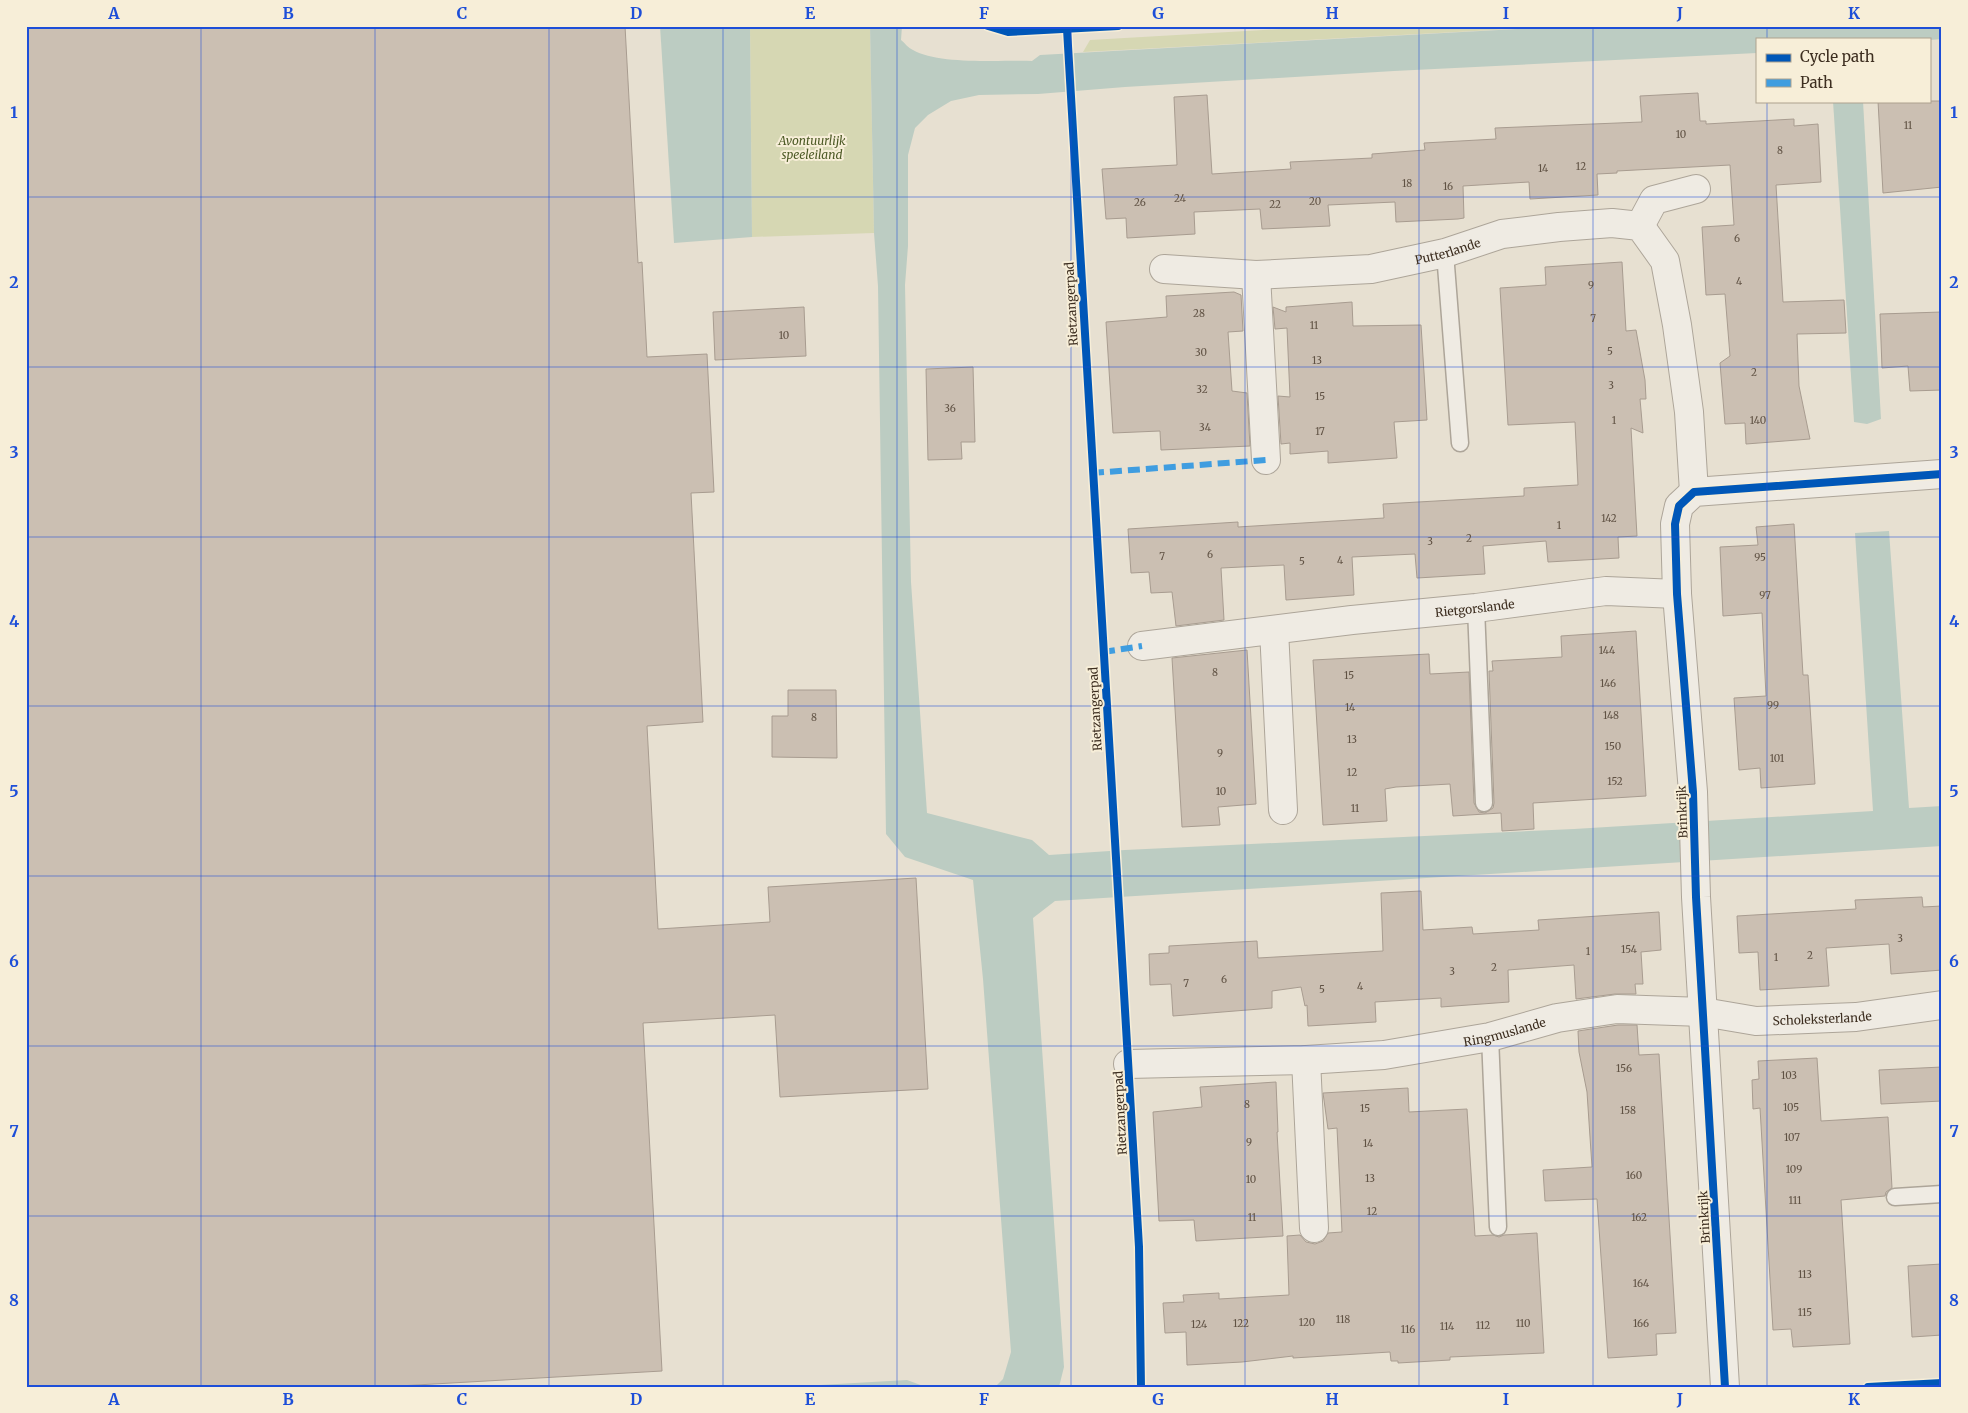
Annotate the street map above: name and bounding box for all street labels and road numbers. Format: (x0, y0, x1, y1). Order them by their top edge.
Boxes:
street label: Putterlande (1413, 234, 1482, 267)
street label: Rietzangerpad (1061, 262, 1081, 346)
street label: Rietgorslande (1434, 596, 1515, 619)
street label: Rietzangerpad (1085, 667, 1105, 751)
street label: Brinkrijk (1674, 785, 1690, 839)
street label: Scholeksterlande (1772, 1007, 1872, 1028)
street label: Ringmuslande (1462, 1014, 1547, 1049)
street label: Rietzangerpad (1110, 1071, 1130, 1155)
street label: Brinkrijk (1695, 1190, 1713, 1244)

